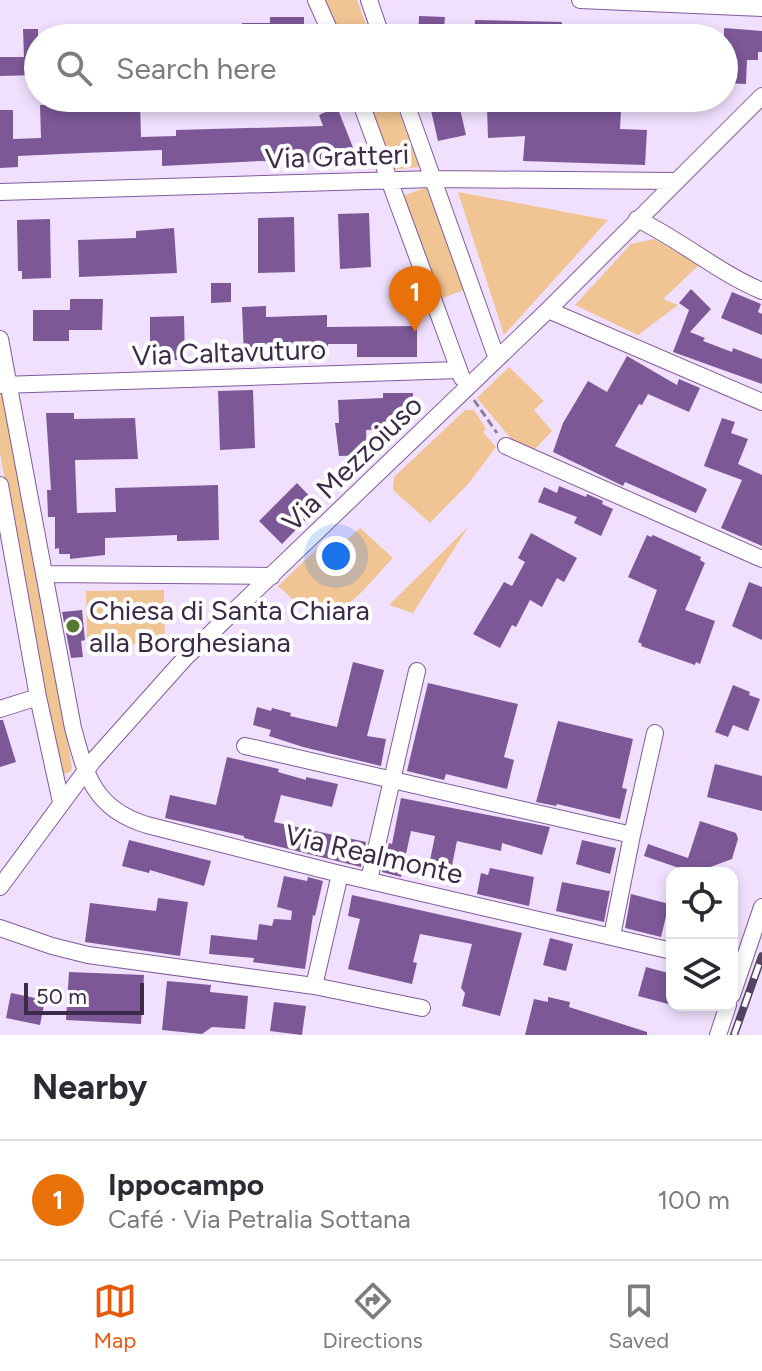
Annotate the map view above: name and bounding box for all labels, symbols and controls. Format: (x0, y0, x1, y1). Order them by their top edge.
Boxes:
search box (24, 24, 738, 112)
icon: search (52, 46, 96, 90)
text: Search here (116, 50, 276, 87)
street label: Via Gratteri (264, 136, 410, 176)
pin: 1 (389, 266, 441, 332)
street label: Via Caltavuturo (131, 332, 327, 372)
street label: Via Mezzoiuso (275, 388, 429, 538)
your location (316, 536, 356, 576)
place label: Chiesa di Santa Chiara alla Borghesiana (89, 593, 370, 659)
marker: Chiesa di Santa Chiara alla Borghesiana (64, 617, 82, 635)
street label: Via Realmonte (282, 817, 466, 891)
map controls (666, 867, 738, 1011)
button: locate (666, 867, 738, 939)
button: layers (666, 939, 738, 1011)
scale bar (24, 979, 144, 1015)
text: 50 m (36, 983, 87, 1010)
text: Nearby (32, 1067, 147, 1108)
text: Ippocampo (108, 1166, 264, 1203)
text: 1 (53, 1184, 63, 1216)
text: 100 m (657, 1184, 730, 1216)
text: Café · Via Petralia Sottana (108, 1203, 411, 1235)
tab: Map (93, 1279, 137, 1354)
tab: Directions (323, 1279, 423, 1354)
tab: Saved (608, 1279, 669, 1354)

